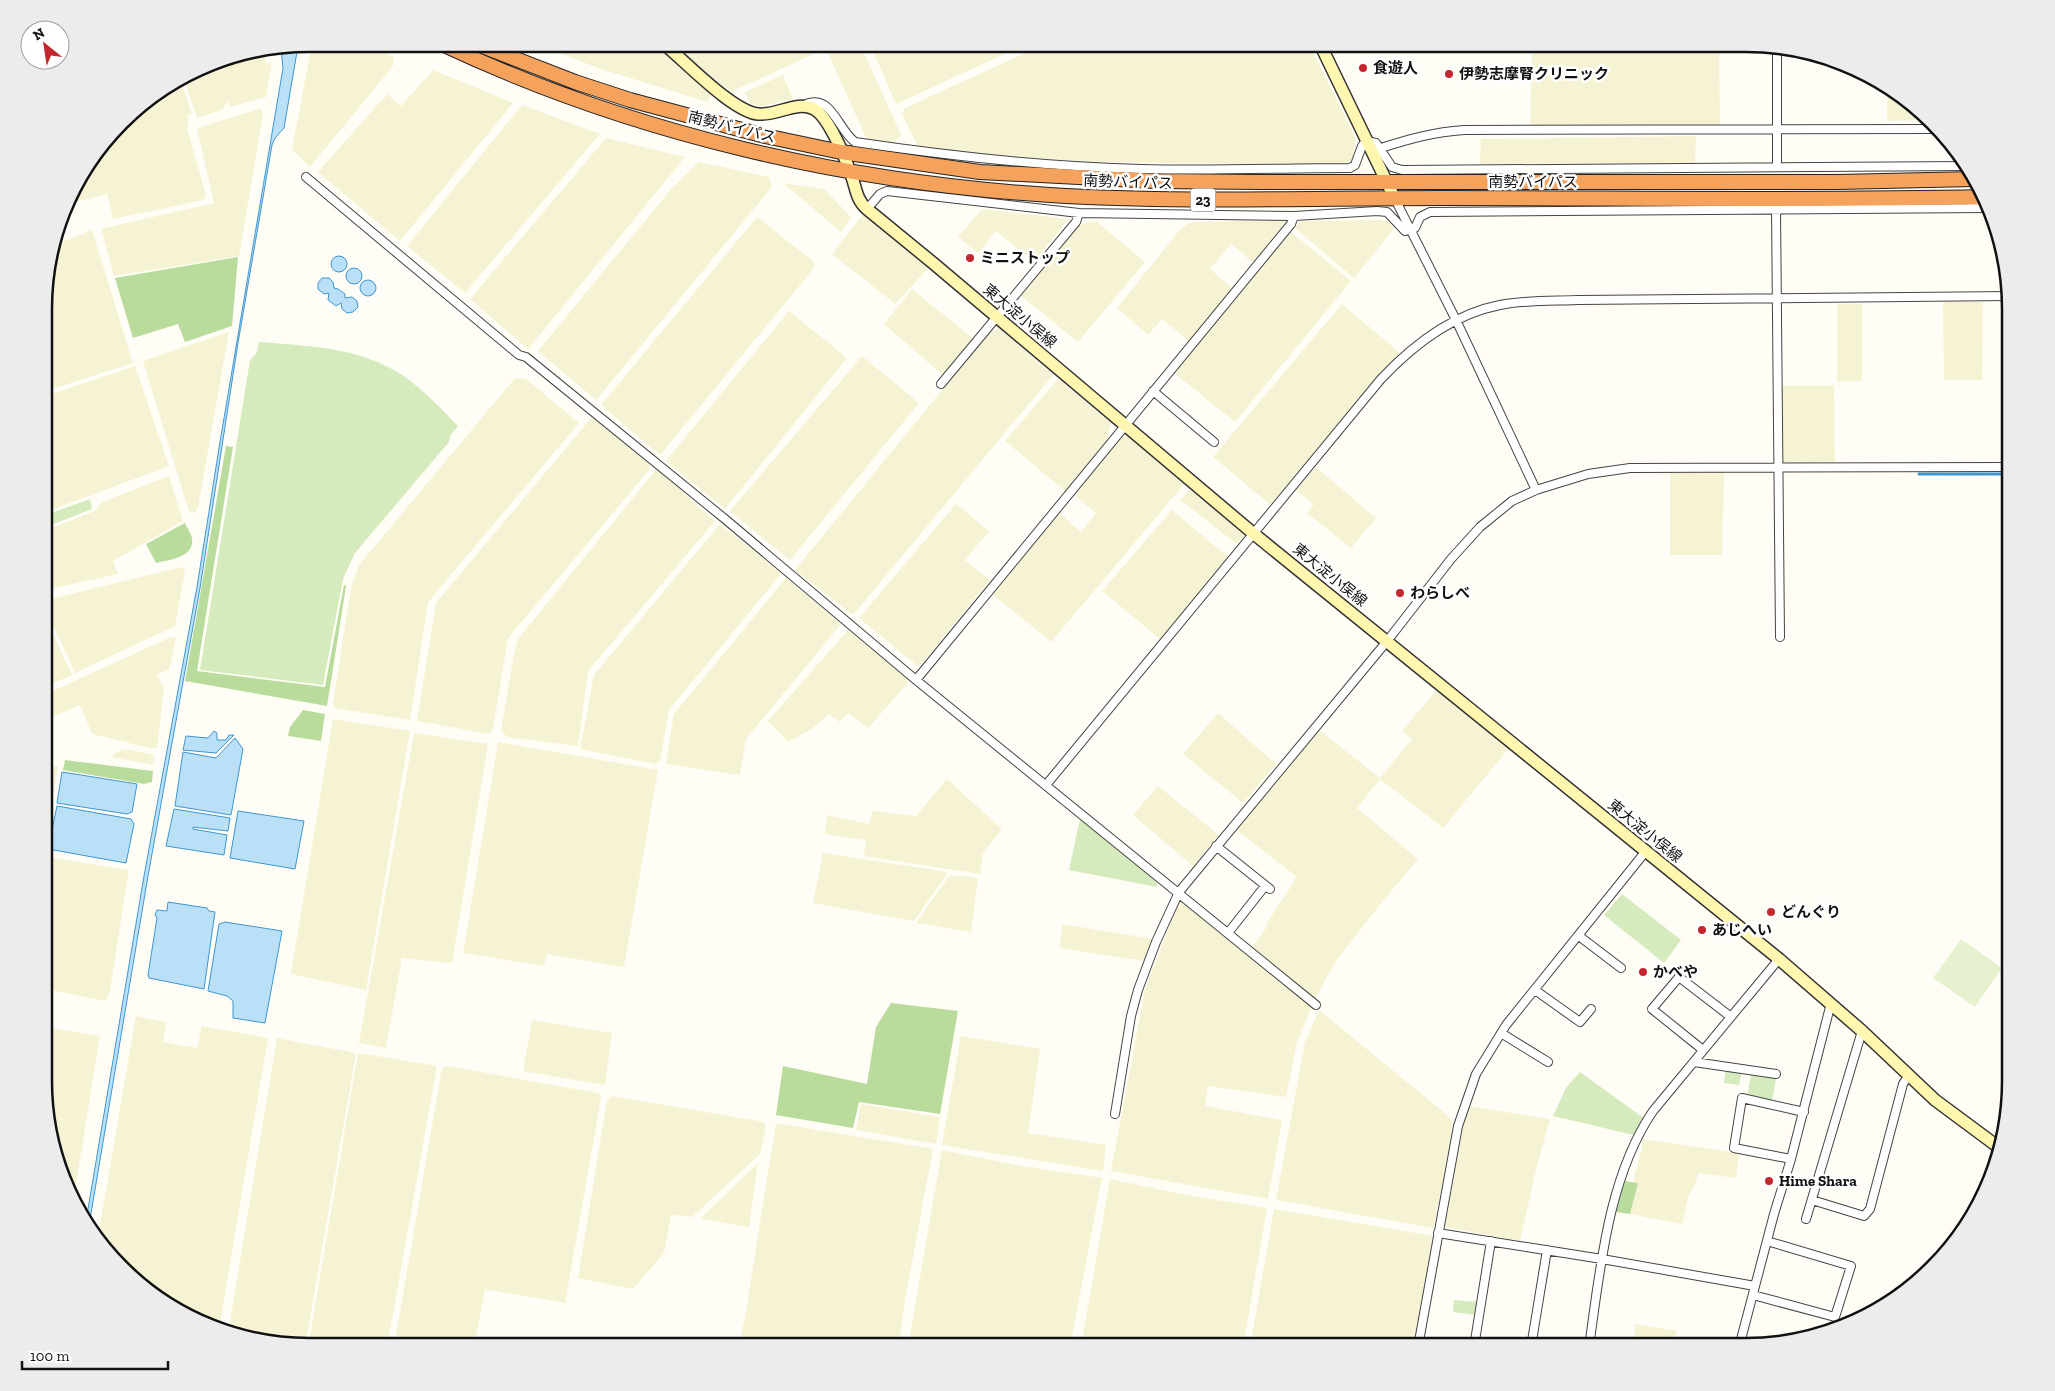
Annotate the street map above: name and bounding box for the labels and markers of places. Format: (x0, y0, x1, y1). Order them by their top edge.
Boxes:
place label: 食遊人 (1373, 59, 1418, 77)
marker: 食遊人 (1357, 62, 1369, 74)
place label: 伊勢志摩腎クリニック (1459, 65, 1609, 83)
marker: 伊勢志摩腎クリニック (1443, 68, 1455, 80)
place label: ミニストップ (980, 249, 1070, 267)
marker: ミニストップ (964, 252, 976, 264)
place label: わらしべ (1410, 584, 1470, 602)
marker: わらしべ (1394, 587, 1406, 599)
place label: どんぐり (1781, 903, 1841, 921)
marker: どんぐり (1765, 906, 1777, 918)
place label: あじへい (1712, 921, 1772, 939)
marker: あじへい (1696, 924, 1708, 936)
place label: かべや (1653, 963, 1698, 981)
marker: かべや (1637, 966, 1649, 978)
place label: Hime Shara (1779, 1172, 1857, 1190)
marker: Hime Shara (1763, 1175, 1775, 1187)

